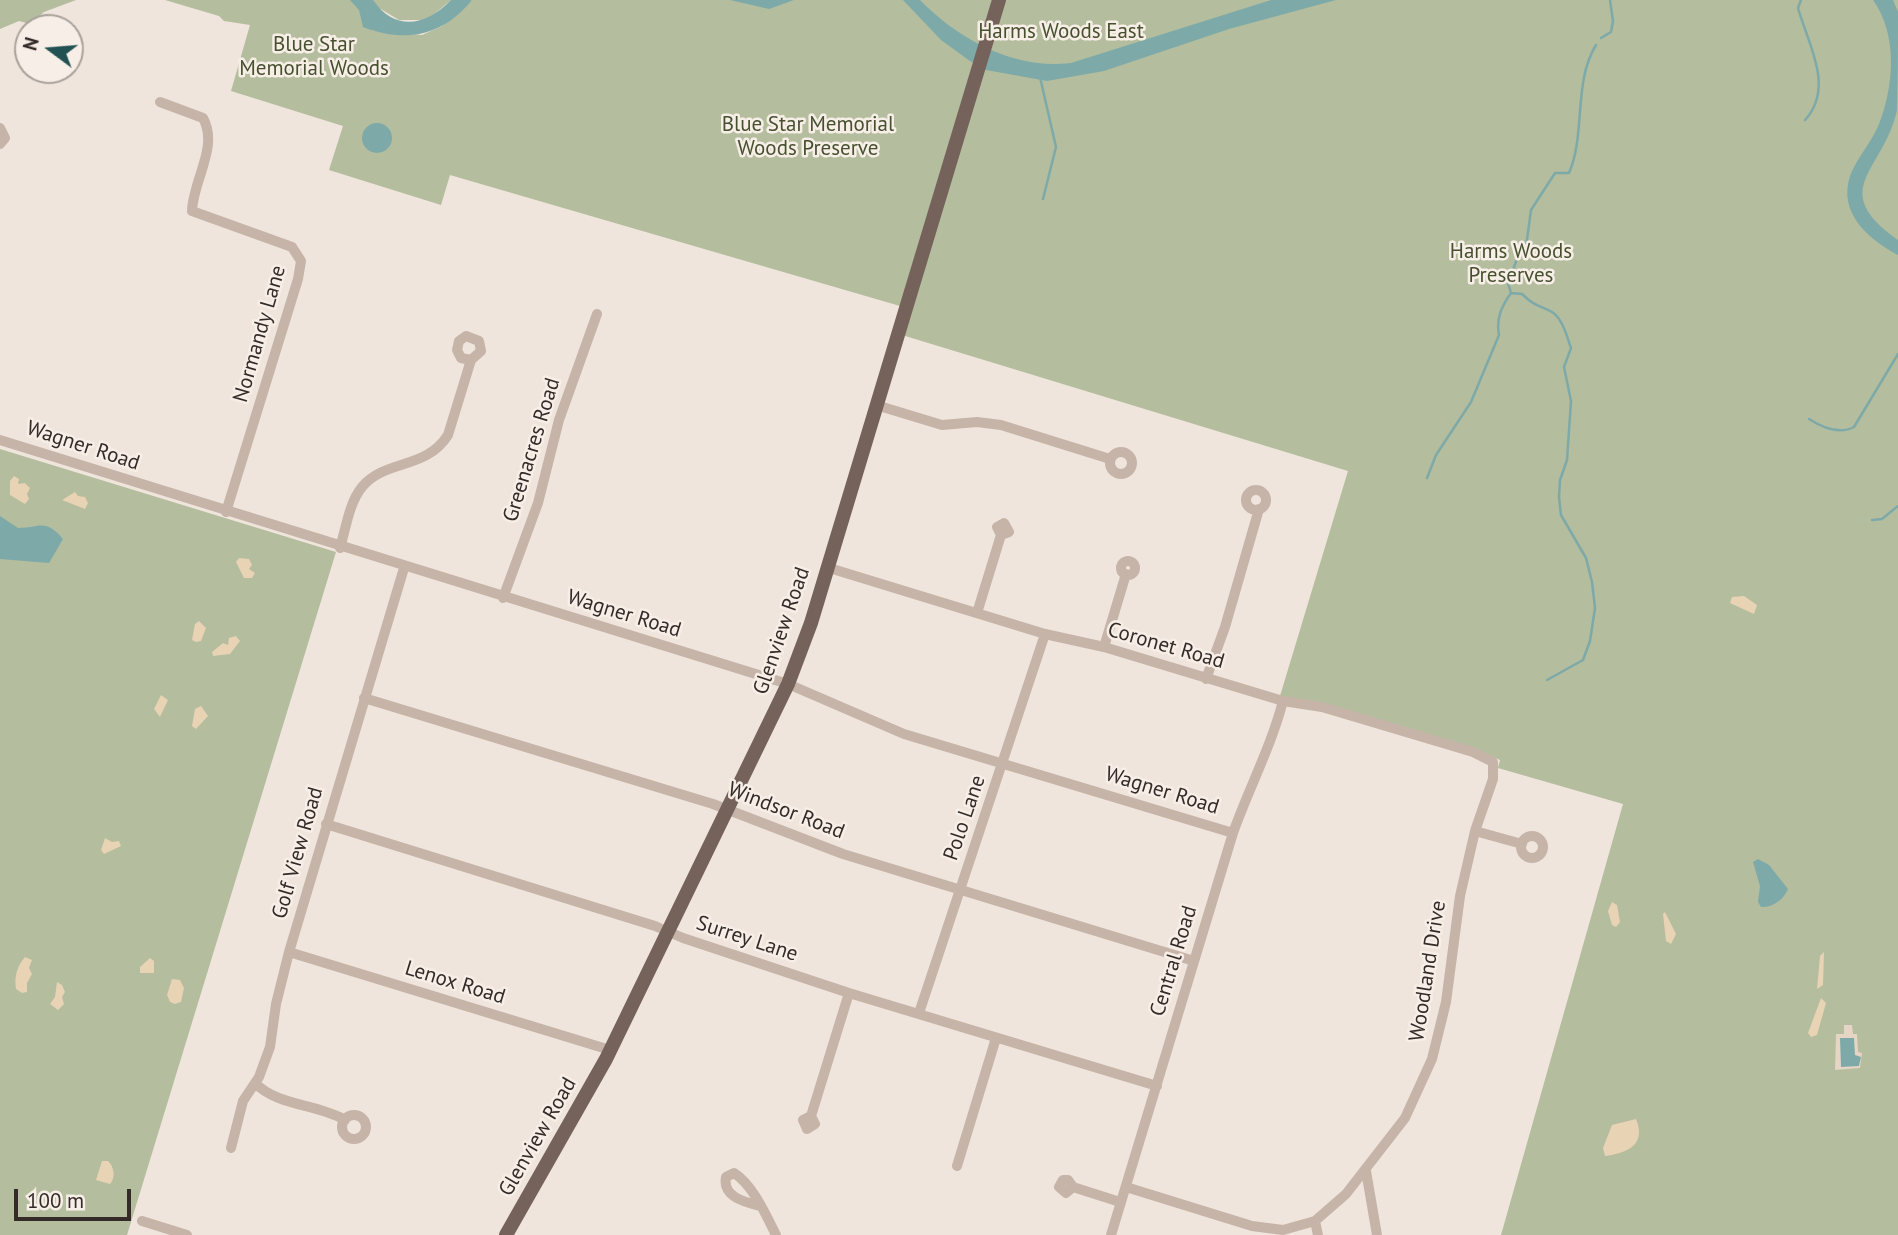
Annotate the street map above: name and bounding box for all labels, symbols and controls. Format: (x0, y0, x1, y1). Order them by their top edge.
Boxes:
north arrow (14, 14, 84, 84)
park label: Harms Woods East (978, 19, 1144, 45)
park label: Blue Star Memorial Woods (239, 32, 389, 82)
text: N (17, 34, 44, 53)
park label: Blue Star Memorial Woods Preserve (722, 112, 894, 162)
park label: Harms Woods Preserves (1450, 239, 1572, 289)
street label: Normandy Lane (228, 263, 292, 405)
street label: Greenacres Road (498, 375, 566, 525)
street label: Wagner Road (23, 416, 143, 476)
street label: Glenview Road (748, 564, 816, 698)
street label: Wagner Road (564, 585, 684, 643)
street label: Coronet Road (1105, 617, 1227, 675)
street label: Wagner Road (1102, 762, 1222, 820)
street label: Polo Lane (939, 772, 991, 864)
street label: Windsor Road (724, 777, 848, 845)
street label: Golf View Road (267, 784, 329, 922)
street label: Woodland Drive (1404, 899, 1452, 1043)
street label: Central Road (1145, 903, 1203, 1019)
street label: Surrey Lane (693, 911, 801, 967)
street label: Lenox Road (402, 956, 508, 1010)
street label: Glenview Road (494, 1073, 582, 1201)
scale bar (18, 1176, 135, 1220)
text: 100 m (27, 1187, 84, 1214)

